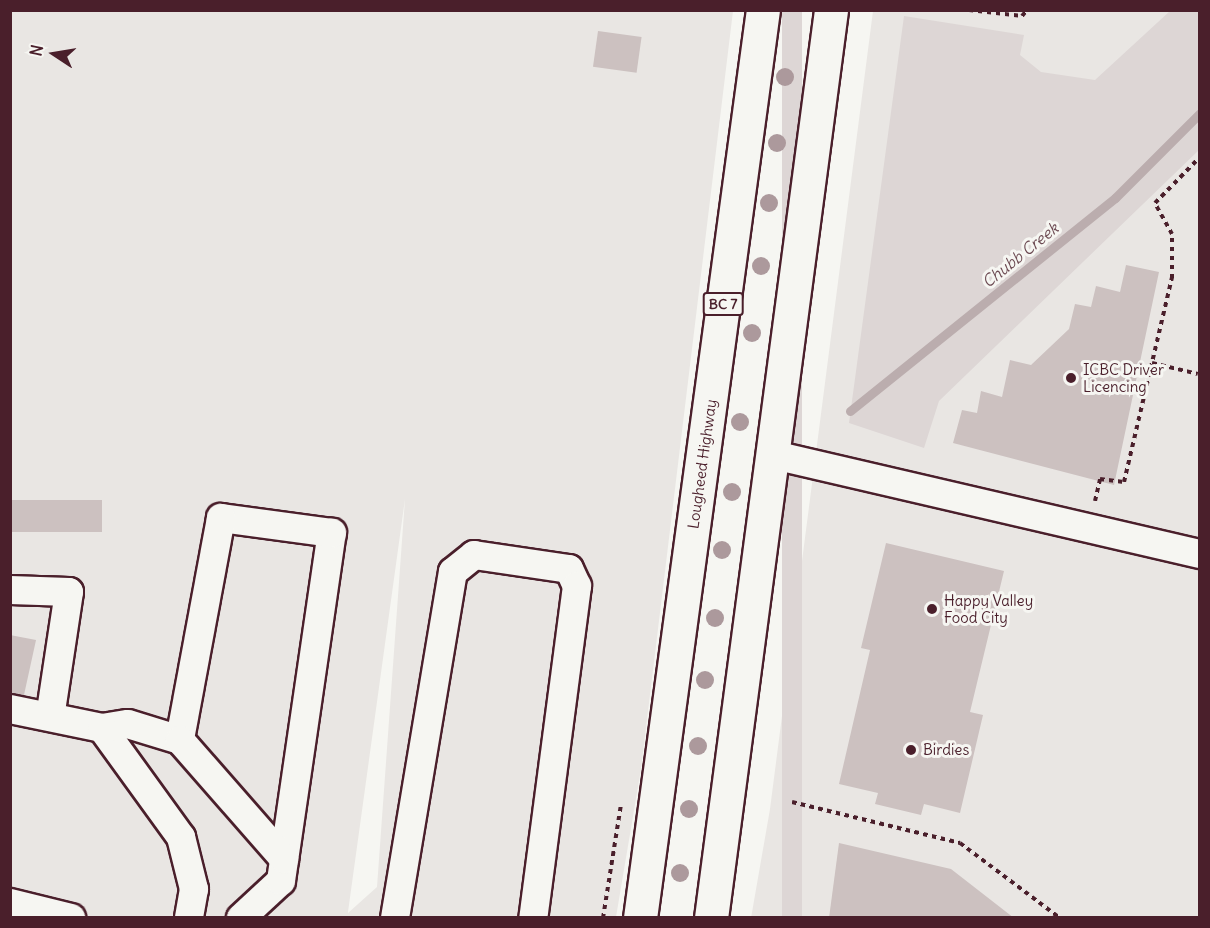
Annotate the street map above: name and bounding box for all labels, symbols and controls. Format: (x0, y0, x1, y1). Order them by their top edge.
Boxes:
north arrow (24, 24, 84, 84)
text: N (25, 43, 47, 58)
water label: Chubb Creek (978, 218, 1062, 292)
road number: BC 7 (702, 293, 744, 315)
place label: ICBC Driver Licencing (1083, 360, 1164, 395)
marker: ICBC Driver Licencing (1064, 371, 1078, 385)
street label: Lougheed Highway (684, 398, 720, 530)
place label: Happy Valley Food City (944, 591, 1033, 626)
marker: Happy Valley Food City (925, 602, 939, 616)
place label: Birdies (923, 741, 969, 759)
marker: Birdies (904, 743, 918, 757)

